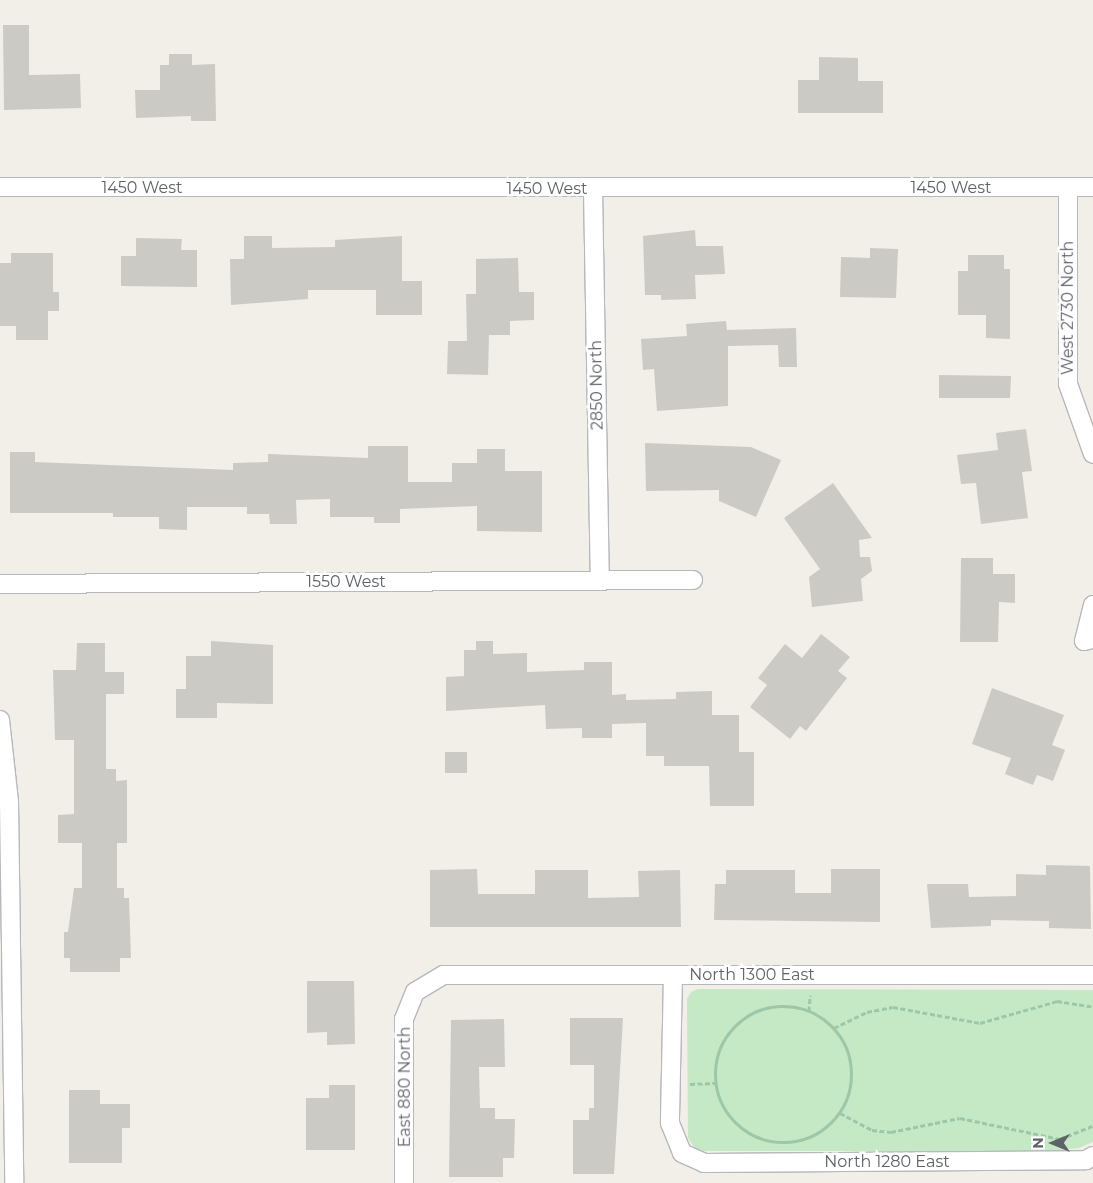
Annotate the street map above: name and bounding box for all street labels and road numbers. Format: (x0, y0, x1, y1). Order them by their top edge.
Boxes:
street label: 1450 West (101, 178, 183, 198)
street label: 1450 West (910, 178, 992, 198)
street label: 1450 West (506, 179, 588, 199)
street label: West 2730 North (1058, 241, 1078, 375)
street label: 2850 North (587, 340, 607, 430)
street label: 1550 West (306, 572, 386, 592)
street label: North 1300 East (689, 965, 815, 985)
street label: East 880 North (395, 1027, 415, 1147)
street label: North 1280 East (824, 1152, 950, 1172)

